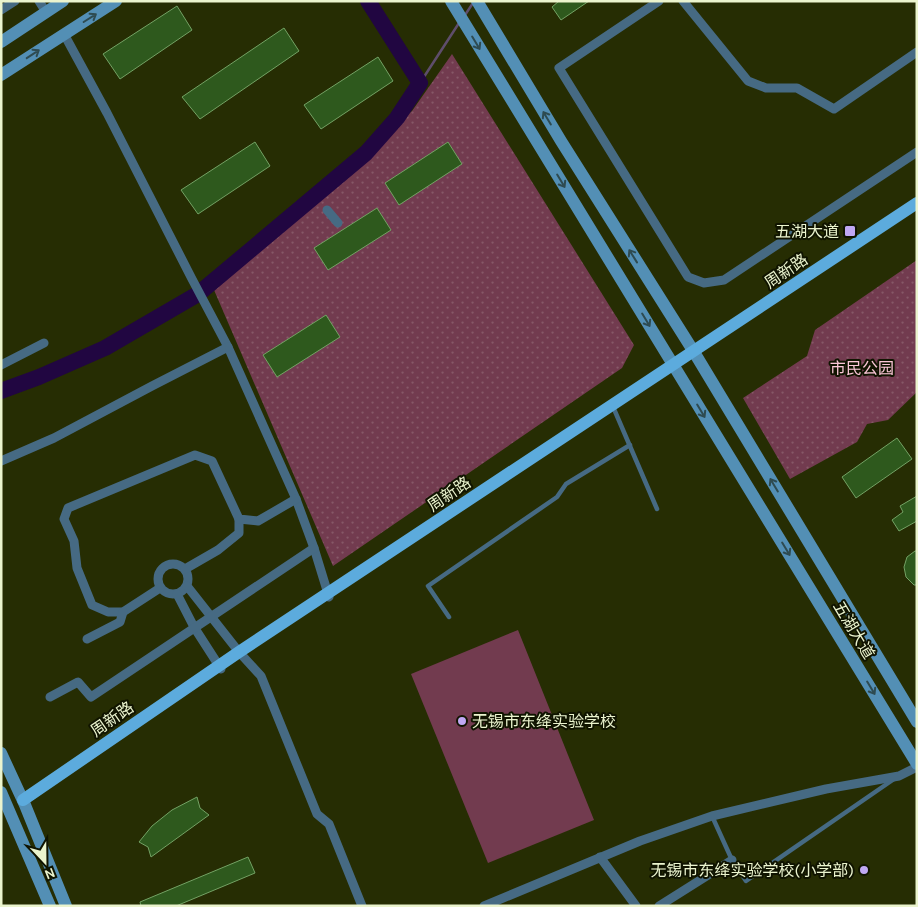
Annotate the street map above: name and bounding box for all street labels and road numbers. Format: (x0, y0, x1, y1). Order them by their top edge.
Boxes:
street label: 周新路 (761, 250, 811, 292)
street label: 周新路 (424, 473, 474, 515)
street label: 五湖大道 (829, 598, 879, 662)
street label: 周新路 (87, 697, 137, 741)

